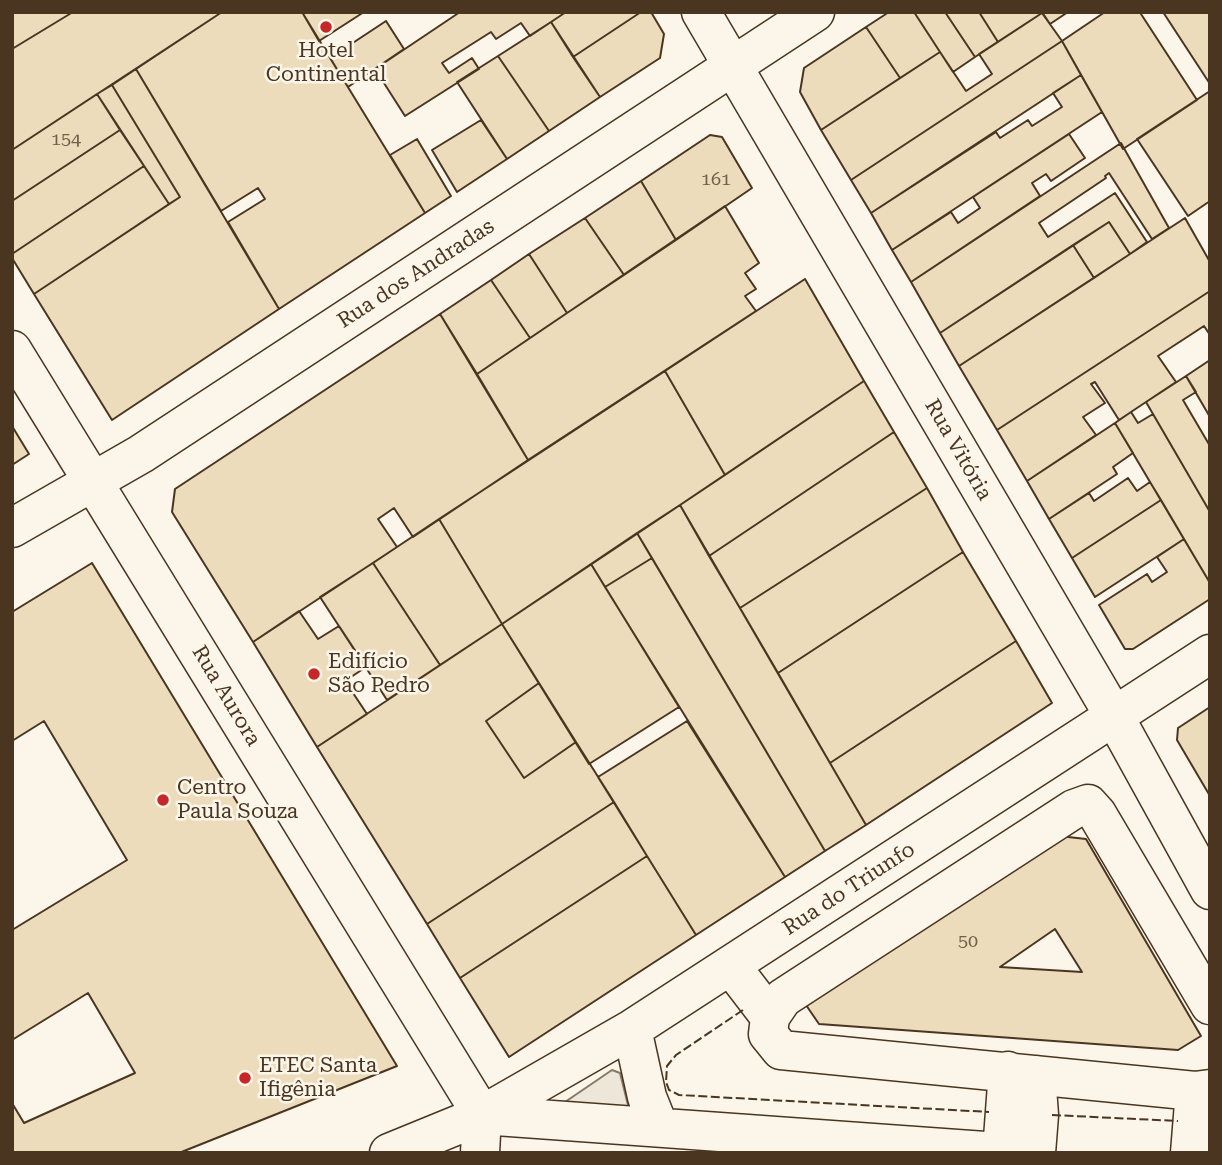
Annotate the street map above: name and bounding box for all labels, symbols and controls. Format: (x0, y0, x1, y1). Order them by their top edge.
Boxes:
marker: Hotel Continental (318, 19, 334, 35)
place label: Hotel Continental (266, 38, 386, 88)
house number: 154 (51, 129, 81, 151)
house number: 161 (701, 169, 731, 191)
street label: Rua dos Andradas (333, 214, 499, 334)
street label: Rua Vitória (919, 395, 997, 505)
street label: Rua Aurora (186, 641, 266, 751)
place label: Edifício São Pedro (328, 649, 430, 699)
marker: Edifício São Pedro (306, 666, 322, 682)
place label: Centro Paula Souza (177, 775, 298, 825)
marker: Centro Paula Souza (155, 792, 171, 808)
street label: Rua do Triunfo (778, 837, 920, 941)
house number: 50 (958, 931, 978, 953)
place label: ETEC Santa Ifigênia (259, 1053, 377, 1103)
marker: ETEC Santa Ifigênia (237, 1070, 253, 1086)

